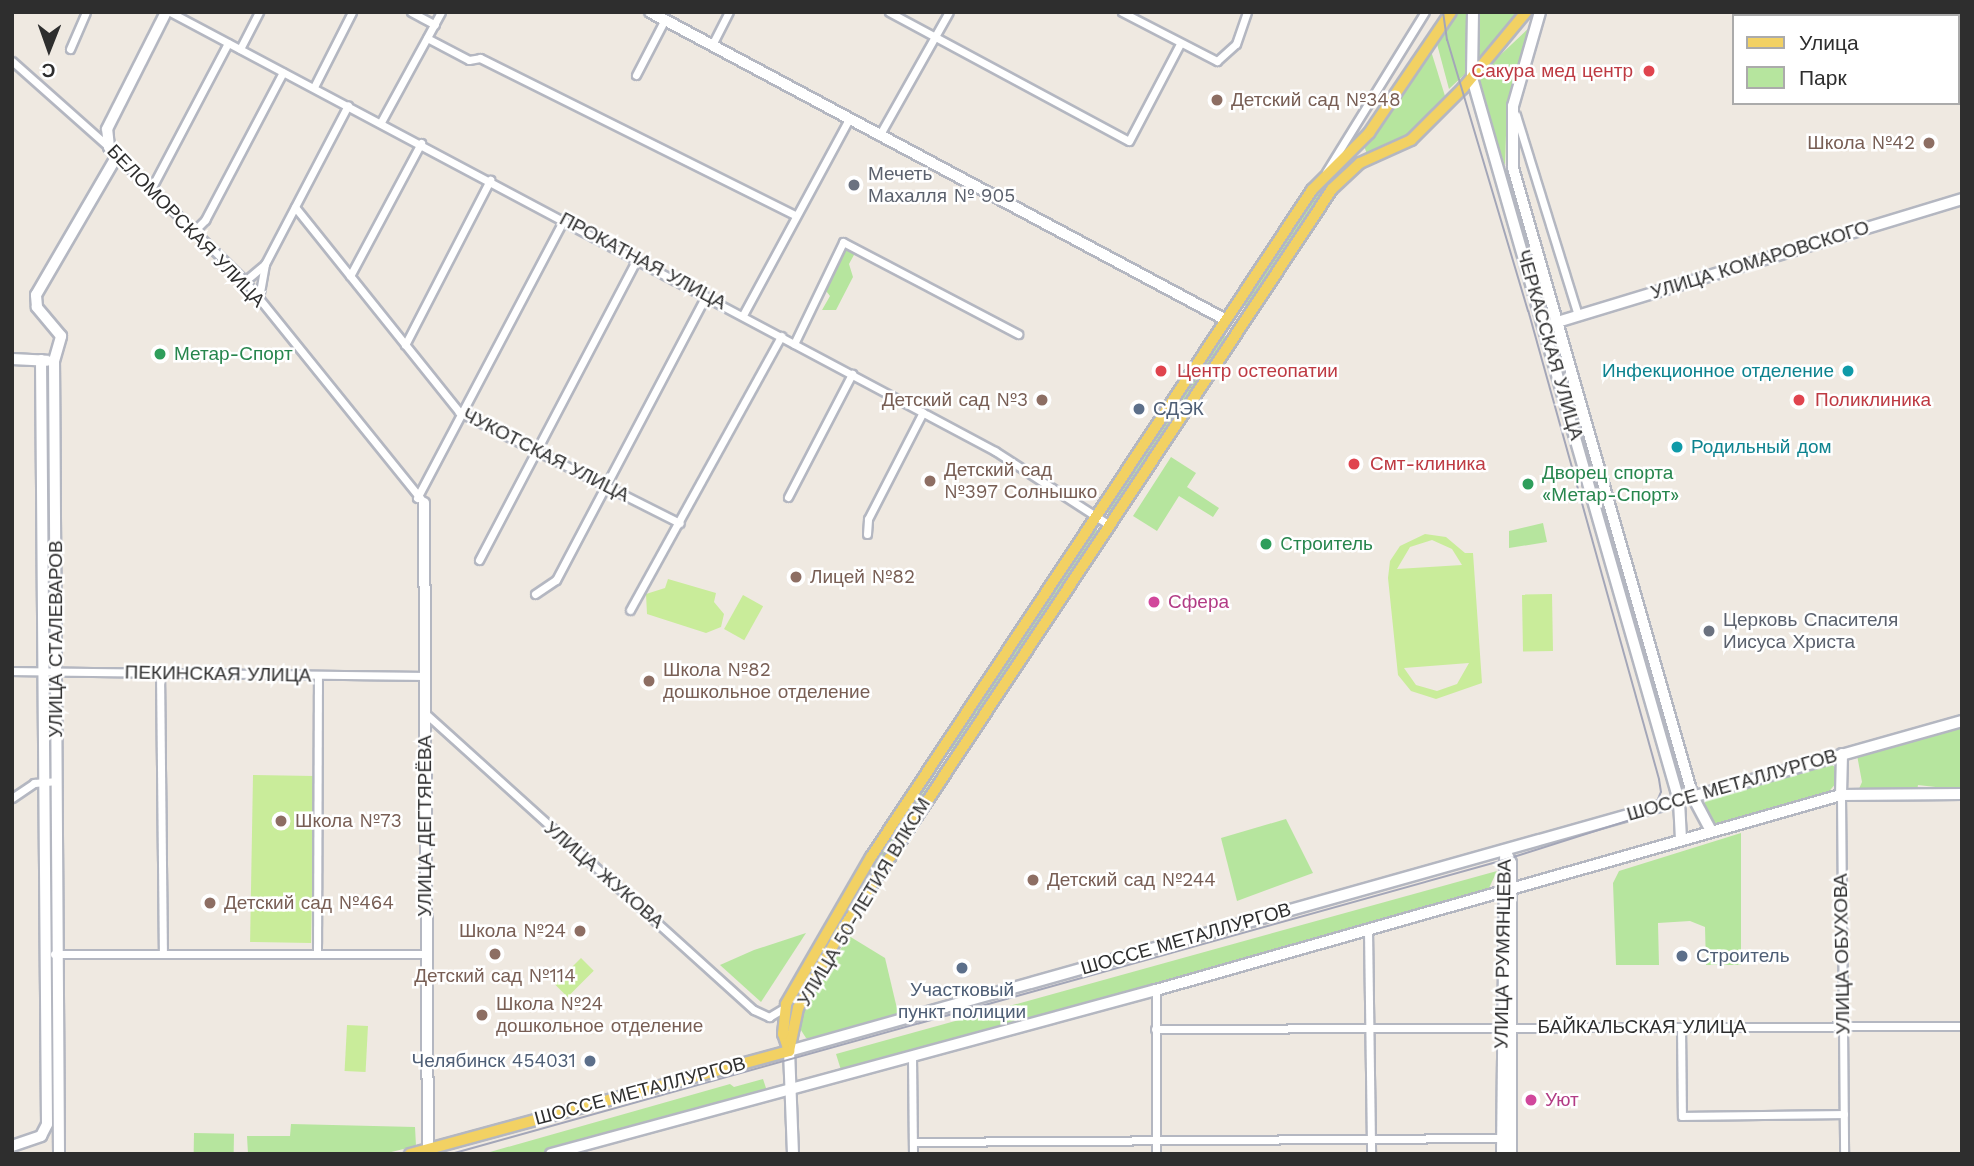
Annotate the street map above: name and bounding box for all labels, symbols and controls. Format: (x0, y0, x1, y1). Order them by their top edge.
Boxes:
north arrow (14, 14, 84, 84)
legend (1732, 14, 1960, 105)
text: Улица (1799, 30, 1859, 55)
text: С (42, 59, 56, 82)
place label: Сакура мед центр (1471, 60, 1633, 82)
marker: Сакура мед центр (1639, 61, 1659, 81)
text: Парк (1799, 65, 1847, 90)
place label: Детский сад №348 (1231, 89, 1401, 111)
marker: Детский сад №348 (1209, 92, 1225, 108)
place label: Школа №42 (1807, 132, 1915, 154)
marker: Школа №42 (1921, 135, 1937, 151)
street label: БЕЛОМОРСКАЯ УЛИЦА (102, 140, 270, 312)
place label: Мечеть Махалля № 905 (868, 163, 1015, 207)
marker: Мечеть Махалля № 905 (846, 177, 862, 193)
street label: ПРОКАТНАЯ УЛИЦА (556, 207, 730, 315)
street label: УЛИЦА КОМАРОВСКОГО (1648, 216, 1872, 304)
street label: ЧЕРКАССКАЯ УЛИЦА (1512, 247, 1588, 443)
place label: Метар-Спорт (174, 343, 293, 365)
marker: Метар-Спорт (152, 346, 168, 362)
place label: Центр остеопатии (1177, 360, 1338, 382)
place label: Инфекционное отделение (1602, 360, 1834, 382)
marker: Центр остеопатии (1151, 361, 1171, 381)
marker: Инфекционное отделение (1840, 363, 1856, 379)
place label: Детский сад №3 (882, 389, 1028, 411)
place label: Поликлиника (1815, 389, 1931, 411)
marker: Поликлиника (1789, 390, 1809, 410)
marker: Детский сад №3 (1034, 392, 1050, 408)
place label: СДЭК (1153, 398, 1204, 420)
marker: СДЭК (1131, 401, 1147, 417)
street label: ЧУКОТСКАЯ УЛИЦА (459, 403, 633, 507)
place label: Родильный дом (1691, 436, 1832, 458)
marker: Родильный дом (1669, 439, 1685, 455)
place label: Смт-клиника (1370, 453, 1486, 475)
marker: Смт-клиника (1344, 454, 1364, 474)
place label: Детский сад №397 Солнышко (944, 459, 1098, 503)
place label: Дворец спорта «Метар-Спорт» (1542, 462, 1679, 506)
marker: Детский сад №397 Солнышко (922, 473, 938, 489)
marker: Дворец спорта «Метар-Спорт» (1520, 476, 1536, 492)
place label: Cтроитель (1280, 533, 1373, 555)
marker: Cтроитель (1258, 536, 1274, 552)
street label: УЛИЦА СТАЛЕВАРОВ (45, 540, 67, 738)
place label: Лицей №82 (810, 566, 915, 588)
marker: Лицей №82 (788, 569, 804, 585)
place label: Сфера (1168, 591, 1229, 613)
marker: Сфера (1146, 594, 1162, 610)
place label: Церковь Спасителя Иисуса Христа (1723, 609, 1898, 653)
marker: Церковь Спасителя Иисуса Христа (1701, 623, 1717, 639)
place label: Школа №82 дошкольное отделение (663, 659, 870, 703)
street label: ПЕКИНСКАЯ УЛИЦА (124, 661, 312, 687)
marker: Школа №82 дошкольное отделение (641, 673, 657, 689)
street label: УЛИЦА ДЕГТЯРЁВА (414, 735, 436, 917)
street label: ШОССЕ МЕТАЛЛУРГОВ (1624, 744, 1840, 826)
street label: УЛИЦА 50-ЛЕТИЯ ВЛКСМ (793, 794, 935, 1010)
place label: Школа №73 (295, 810, 402, 832)
marker: Школа №73 (273, 813, 289, 829)
street label: УЛИЦА ЖУКОВА (539, 817, 669, 933)
street label: УЛИЦА РУМЯНЦЕВА (1490, 859, 1516, 1049)
place label: Детский сад №244 (1047, 869, 1216, 891)
marker: Детский сад №244 (1025, 872, 1041, 888)
street label: УЛИЦА ОБУХОВА (1829, 873, 1855, 1035)
place label: Детский сад №464 (224, 892, 394, 914)
marker: Детский сад №464 (202, 895, 218, 911)
street label: ШОССЕ МЕТАЛЛУРГОВ (1078, 898, 1294, 980)
place label: Школа №24 (459, 920, 566, 942)
marker: Школа №24 (572, 923, 588, 939)
place label: Строитель (1696, 945, 1790, 967)
marker: Детский сад №114 (487, 946, 503, 962)
marker: Строитель (1674, 948, 1690, 964)
marker: Участковый пункт полиции (954, 960, 970, 976)
place label: Детский сад №114 (414, 965, 576, 987)
place label: Участковый пункт полиции (898, 979, 1026, 1023)
place label: Школа №24 дошкольное отделение (496, 993, 703, 1037)
marker: Школа №24 дошкольное отделение (474, 1007, 490, 1023)
street label: БАЙКАЛЬСКАЯ УЛИЦА (1537, 1016, 1747, 1038)
place label: Челябинск 454031 (412, 1050, 576, 1072)
street label: ШОССЕ МЕТАЛЛУРГОВ (532, 1052, 748, 1130)
marker: Челябинск 454031 (582, 1053, 598, 1069)
place label: Уют (1545, 1089, 1579, 1111)
marker: Уют (1523, 1092, 1539, 1108)

